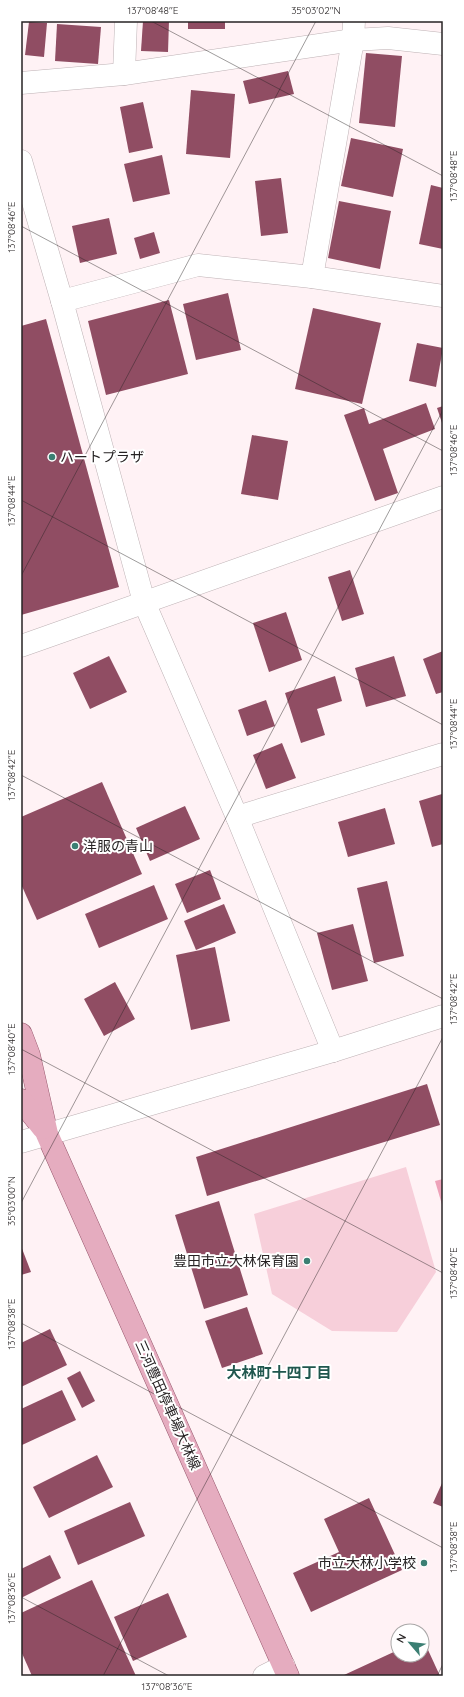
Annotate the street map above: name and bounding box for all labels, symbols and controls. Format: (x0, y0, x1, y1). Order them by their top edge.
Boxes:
text: 137°08'48"E (128, 4, 179, 17)
text: 35°03'02"N (291, 4, 341, 17)
text: 137°08'48"E (447, 150, 460, 201)
text: 137°08'46"E (5, 201, 18, 252)
text: 137°08'46"E (447, 424, 460, 475)
place label: ハートプラザ (60, 448, 144, 466)
marker: ハートプラザ (47, 452, 57, 462)
text: 137°08'44"E (5, 475, 18, 526)
text: 137°08'44"E (447, 698, 460, 749)
text: 137°08'42"E (5, 749, 18, 801)
place label: 洋服の青山 (83, 837, 153, 855)
marker: 洋服の青山 (70, 841, 80, 851)
text: 137°08'42"E (447, 973, 460, 1025)
text: 137°08'40"E (5, 1023, 18, 1075)
text: 35°03'00"N (5, 1176, 18, 1226)
text: 137°08'40"E (447, 1247, 460, 1299)
place label: 豊田市立大林保育園 (173, 1252, 299, 1270)
marker: 豊田市立大林保育園 (302, 1256, 312, 1266)
text: 137°08'38"E (5, 1298, 18, 1349)
street label: 三河豊田停車場大林線 (131, 1337, 205, 1473)
district label: 大林町十四丁目 (226, 1363, 332, 1382)
text: 137°08'38"E (447, 1521, 460, 1572)
place label: 市立大林小学校 (318, 1554, 416, 1572)
marker: 市立大林小学校 (419, 1558, 429, 1568)
text: 137°08'36"E (5, 1572, 18, 1623)
north arrow (390, 1623, 430, 1663)
text: N (393, 1631, 409, 1645)
text: 137°08'36"E (142, 1680, 193, 1693)

